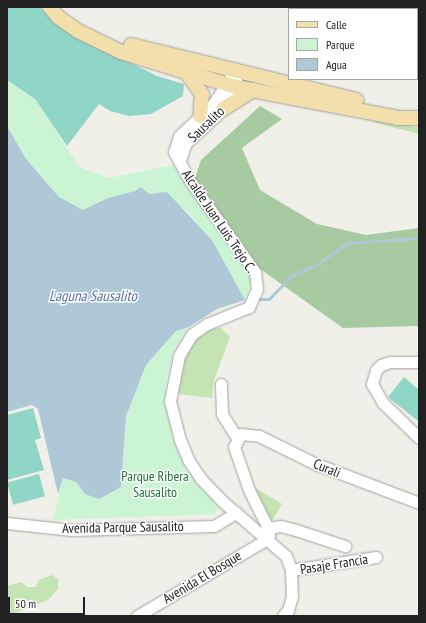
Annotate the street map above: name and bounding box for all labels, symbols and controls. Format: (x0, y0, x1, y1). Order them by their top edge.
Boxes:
legend (288, 8, 418, 80)
text: Calle (326, 17, 347, 32)
text: Parque (326, 37, 355, 52)
text: Agua (326, 57, 347, 72)
street label: Sausalito (184, 103, 228, 145)
street label: Alcalde Juan Luis Trejo C. (178, 166, 260, 276)
water label: Laguna Sausalito (49, 287, 137, 305)
street label: Curali (311, 455, 343, 481)
park label: Parque Ribera Sausalito (121, 468, 189, 500)
street label: Avenida Parque Sausalito (62, 518, 184, 536)
street label: Avenida El Bosque (160, 547, 244, 607)
street label: Pasaje Francia (299, 550, 369, 578)
scale bar (10, 589, 87, 615)
text: 50 m (15, 596, 36, 611)

